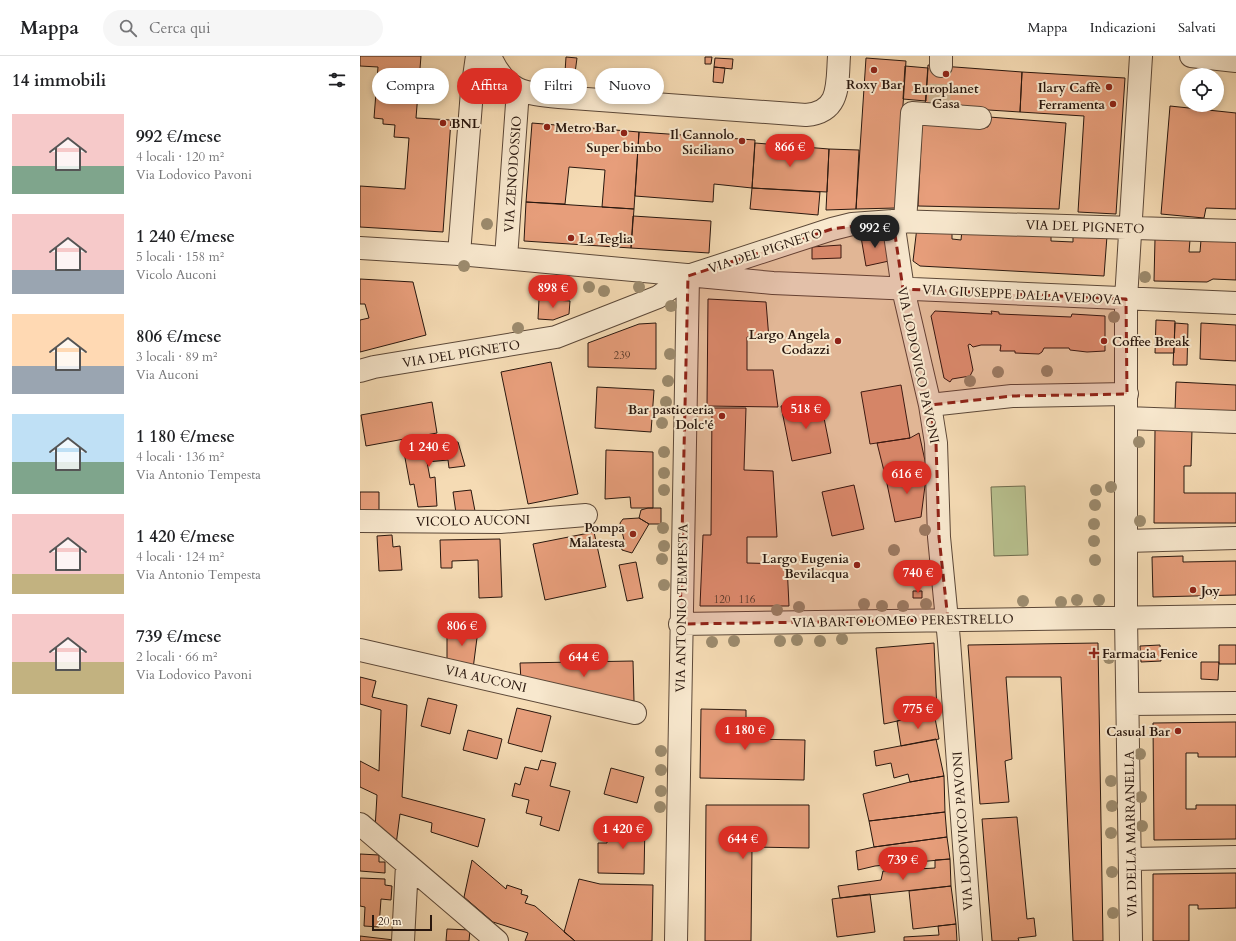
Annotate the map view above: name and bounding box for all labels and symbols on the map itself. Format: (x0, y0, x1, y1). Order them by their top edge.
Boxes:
marker: Roxy Bar (869, 65, 879, 75)
marker: Europlanet Casa (941, 69, 951, 79)
place label: Roxy Bar (846, 76, 903, 94)
place label: Ilary Caffè (1038, 79, 1101, 97)
place label: Europlanet Casa (913, 80, 979, 113)
marker: Ilary Caffè (1104, 82, 1114, 92)
place label: Ferramenta (1038, 96, 1106, 114)
marker: Ferramenta (1108, 99, 1118, 109)
place label: BNL (451, 115, 481, 133)
street label: VIA ZENODOSSIO (500, 115, 526, 233)
marker: BNL (438, 118, 448, 128)
place label: Metro Bar (555, 119, 617, 137)
marker: Metro Bar (542, 122, 552, 132)
place label: Il Cannolo Siciliano (670, 126, 734, 159)
marker: Super bimbo (619, 128, 629, 138)
pin: 866 € (762, 134, 818, 168)
marker: Il Cannolo Siciliano (737, 136, 747, 146)
place label: Super bimbo (587, 139, 662, 157)
pin: 992 € (847, 215, 903, 249)
street label: VIA DEL PIGNETO (1025, 216, 1145, 238)
street label: VIA DEL PIGNETO (706, 224, 825, 278)
place label: La Teglia (579, 230, 634, 248)
marker: La Teglia (566, 233, 576, 243)
pin: 898 € (525, 275, 581, 309)
street label: VIA GIUSEPPE DALLA VEDOVA (922, 281, 1123, 309)
street label: VIA LODOVICO PAVONI (893, 285, 943, 445)
place label: Largo Angela Codazzi (749, 326, 831, 359)
place label: Coffee Break (1112, 333, 1191, 351)
street label: VIA DEL PIGNETO (401, 336, 521, 372)
marker: Largo Angela Codazzi (833, 336, 843, 346)
marker: Coffee Break (1099, 336, 1109, 346)
house number: 239 (614, 348, 631, 363)
pin: 518 € (778, 396, 834, 430)
place label: Bar pasticceria Dolc'é (628, 401, 715, 434)
marker: Bar pasticceria Dolc'é (717, 411, 727, 421)
pin: 1 240 € (392, 434, 466, 468)
pin: 616 € (879, 461, 935, 495)
street label: VICOLO AUCONI (416, 511, 530, 531)
place label: Pompa Malatesta (569, 519, 626, 552)
street label: VIA ANTONIO TEMPESTA (672, 523, 692, 693)
marker: Pompa Malatesta (628, 529, 638, 539)
place label: Largo Eugenia Bevilacqua (762, 550, 850, 583)
marker: Largo Eugenia Bevilacqua (852, 560, 862, 570)
pin: 740 € (890, 560, 946, 594)
place label: Joy (1199, 582, 1220, 600)
marker: Joy (1188, 585, 1198, 595)
house number: 120 (714, 592, 731, 607)
house number: 116 (739, 592, 756, 607)
street label: VIA BARTOLOMEO PERESTRELLO (792, 610, 1014, 632)
pin: 806 € (434, 613, 490, 647)
pin: 644 € (556, 644, 612, 678)
place label: Farmacia Fenice (1102, 645, 1198, 663)
marker: Farmacia Fenice (1089, 648, 1099, 658)
street label: VIA AUCONI (443, 661, 528, 697)
pin: 775 € (890, 696, 946, 730)
pin: 1 180 € (708, 717, 782, 751)
place label: Casual Bar (1106, 723, 1171, 741)
marker: Casual Bar (1173, 726, 1183, 736)
street label: VIA DELLA MARRANELLA (1121, 750, 1141, 917)
street label: VIA LODOVICO PAVONI (948, 751, 978, 911)
pin: 1 420 € (586, 816, 660, 850)
pin: 644 € (715, 826, 771, 860)
pin: 739 € (875, 847, 931, 881)
scale bar (372, 913, 432, 932)

